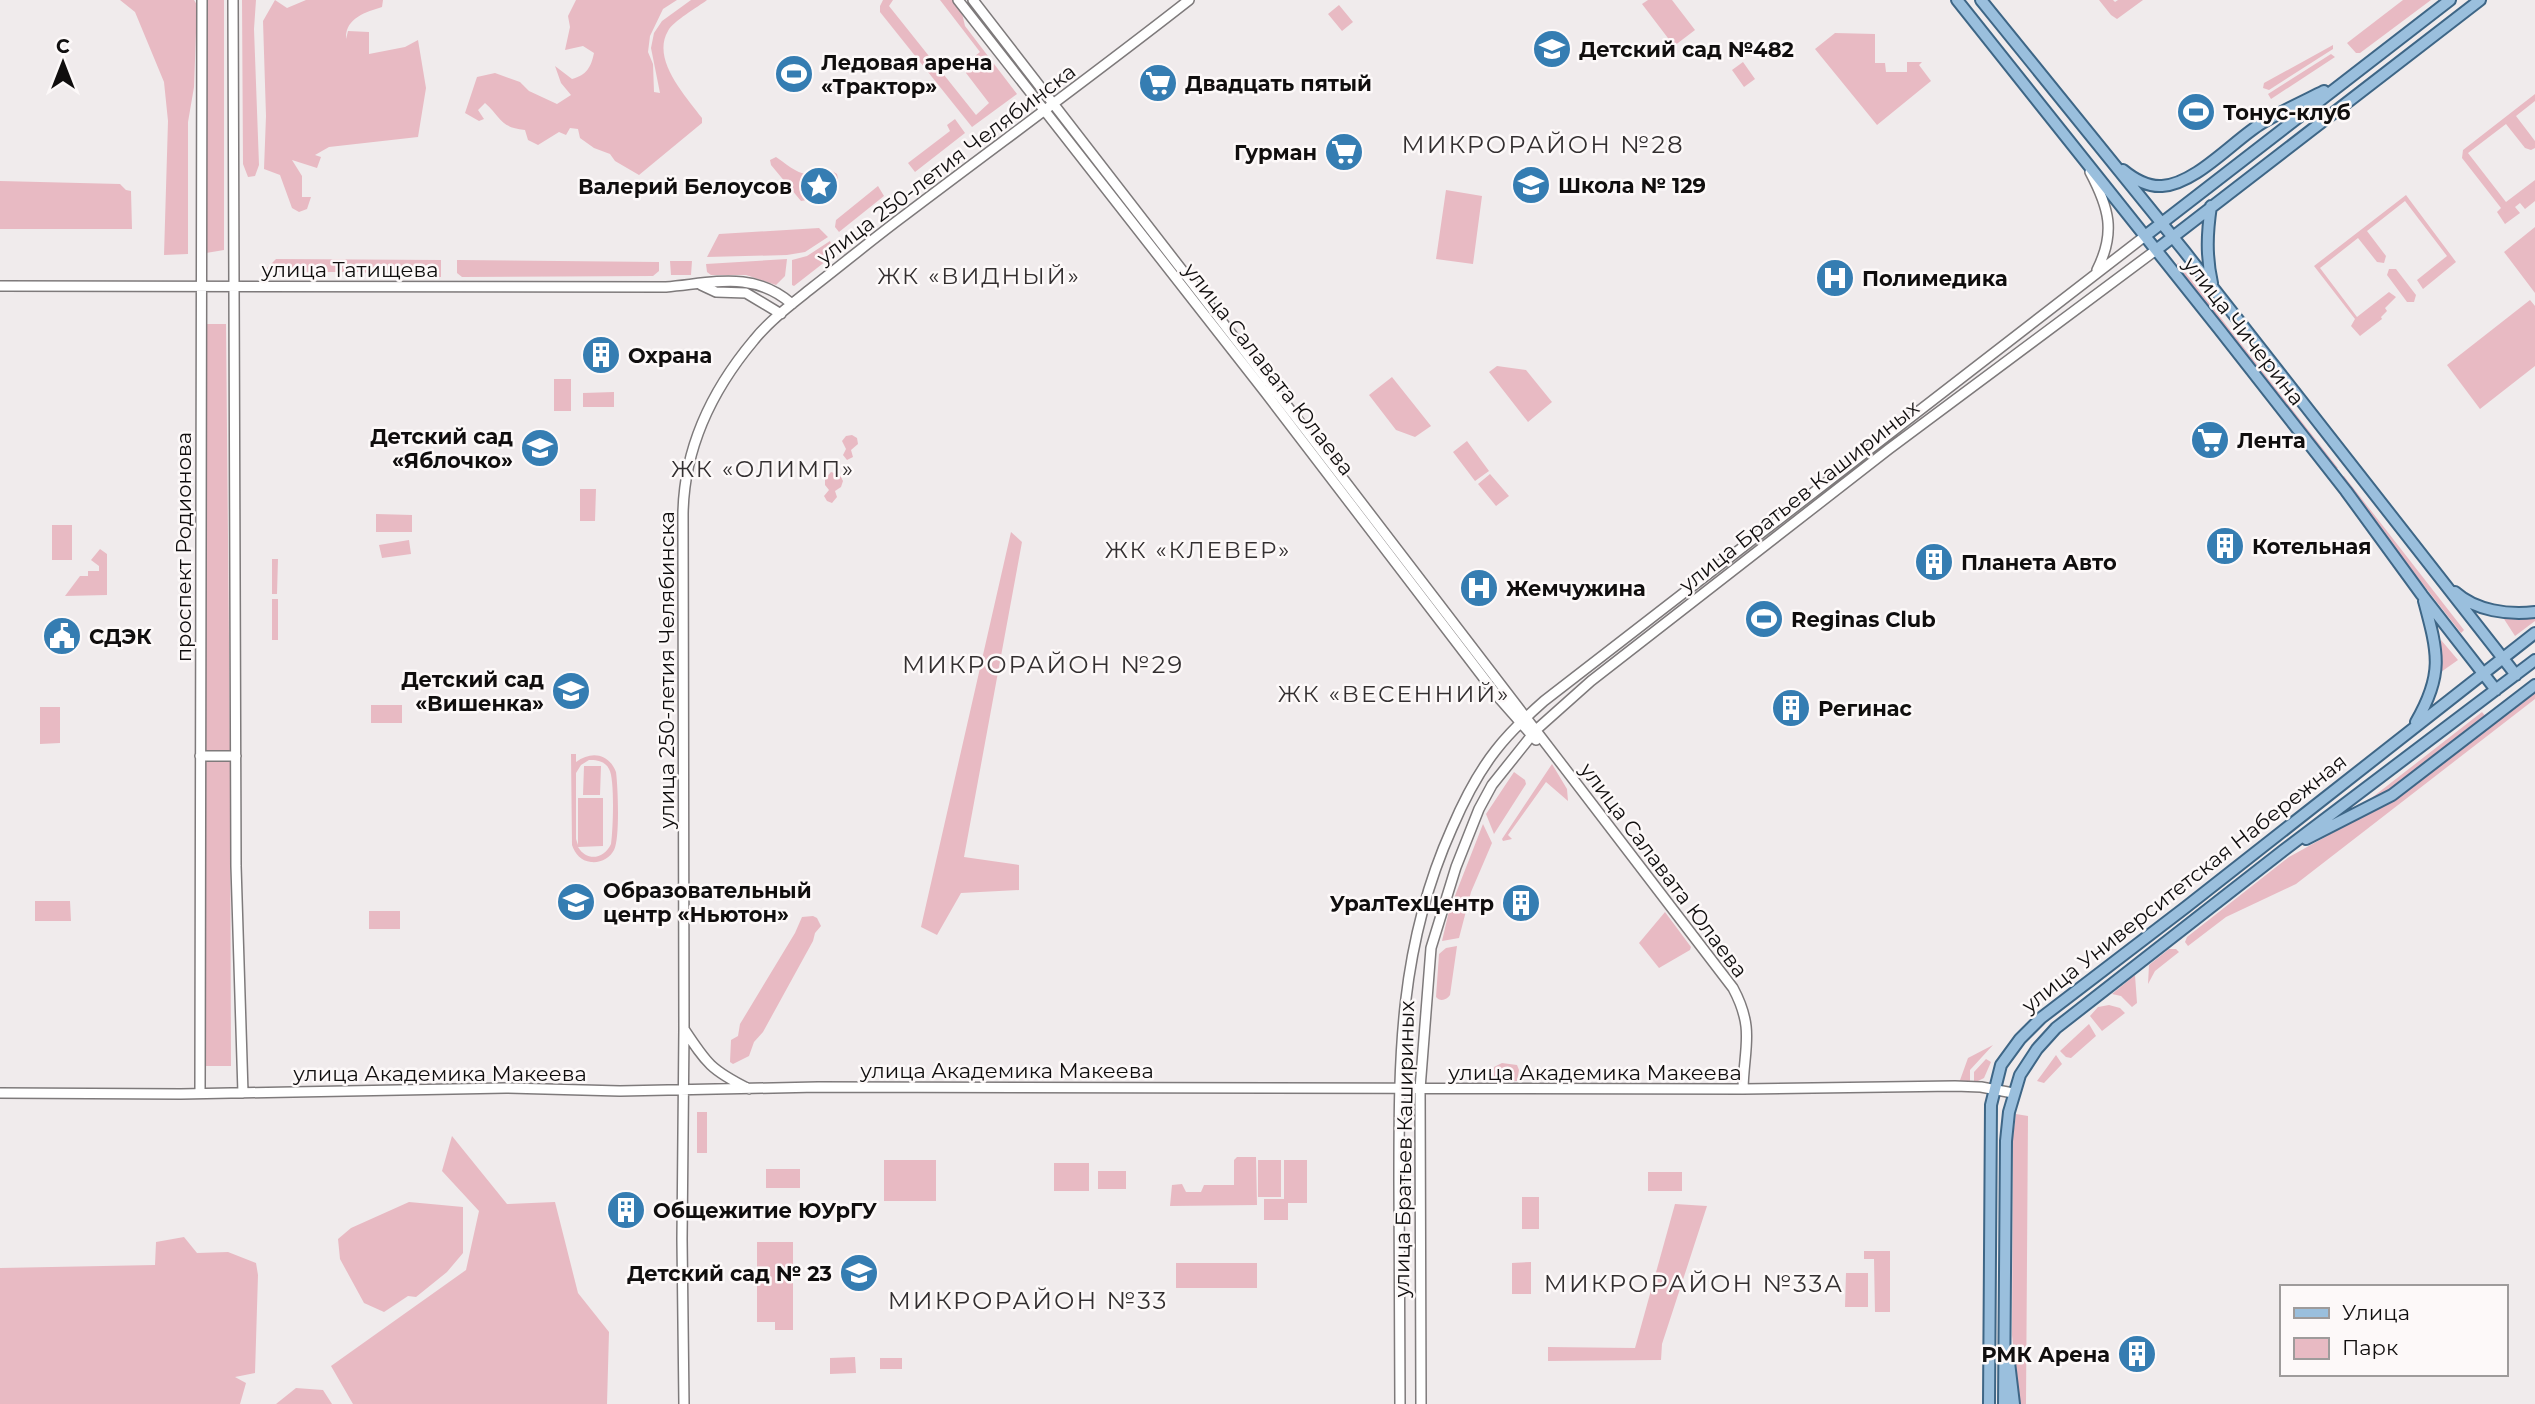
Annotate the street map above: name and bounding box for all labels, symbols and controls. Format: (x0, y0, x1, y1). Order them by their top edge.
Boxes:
north arrow (28, 28, 98, 98)
school or university icon: Детский сад №482 (1531, 28, 1573, 70)
text: С (56, 35, 70, 58)
place label: Детский сад №482 (1579, 37, 1794, 62)
place label: Ледовая арена «Трактор» (821, 50, 993, 99)
sports icon: Ледовая арена «Трактор» (773, 53, 815, 95)
street label: улица 250-летия Челябинска (811, 59, 1080, 270)
supermarket icon: Двадцать пятый (1137, 62, 1179, 104)
place label: Двадцать пятый (1185, 71, 1372, 96)
sports icon: Тонус-клуб (2175, 91, 2217, 133)
place label: Тонус-клуб (2223, 100, 2351, 125)
district label: МИКРОРАЙОН №28 (1402, 130, 1684, 159)
supermarket icon: Гурман (1323, 131, 1365, 173)
place label: Гурман (1234, 140, 1317, 165)
school or university icon: Школа № 129 (1510, 164, 1552, 206)
place icon: Валерий Белоусов (798, 165, 840, 207)
place label: Школа № 129 (1558, 173, 1706, 198)
place label: Валерий Белоусов (578, 174, 792, 199)
street label: улица Чичерина (2178, 251, 2310, 410)
street label: улица Татищева (261, 257, 438, 282)
street label: улица Салавата Юлаева (1178, 257, 1360, 480)
hospital icon: Полимедика (1814, 257, 1856, 299)
district label: ЖК «ВИДНЫЙ» (877, 262, 1081, 290)
place label: Полимедика (1862, 266, 2008, 291)
building icon: Охрана (580, 334, 622, 376)
place label: Охрана (628, 343, 712, 368)
street label: улица Братьев Кашириных (1673, 395, 1924, 598)
supermarket icon: Лента (2189, 419, 2231, 461)
place label: Детский сад «Яблочко» (370, 424, 513, 473)
school or university icon: Детский сад «Яблочко» (519, 427, 561, 469)
place label: Лента (2237, 428, 2306, 453)
street label: проспект Родионова (171, 432, 196, 662)
district label: ЖК «ОЛИМП» (671, 455, 855, 483)
street label: улица 250-летия Челябинска (654, 511, 679, 830)
building icon: Котельная (2204, 525, 2246, 567)
place label: Котельная (2252, 534, 2371, 559)
district label: ЖК «КЛЕВЕР» (1105, 536, 1291, 564)
building icon: Планета Авто (1913, 541, 1955, 583)
place label: Планета Авто (1961, 550, 2117, 575)
hospital icon: Жемчужина (1458, 567, 1500, 609)
place label: Жемчужина (1506, 576, 1646, 601)
sports icon: Reginas Club (1743, 598, 1785, 640)
place label: Reginas Club (1791, 607, 1936, 632)
public building icon: СДЭК (41, 615, 83, 657)
place label: СДЭК (89, 624, 152, 649)
district label: МИКРОРАЙОН №29 (902, 650, 1184, 679)
place label: Детский сад «Вишенка» (401, 667, 544, 716)
school or university icon: Детский сад «Вишенка» (550, 670, 592, 712)
district label: ЖК «ВЕСЕННИЙ» (1278, 680, 1510, 708)
building icon: Регинас (1770, 687, 1812, 729)
place label: Регинас (1818, 696, 1912, 721)
street label: улица Университетская Набережная (2016, 748, 2351, 1018)
street label: улица Салавата Юлаева (1574, 757, 1753, 982)
place label: Образовательный центр «Ньютон» (603, 878, 812, 927)
school or university icon: Образовательный центр «Ньютон» (555, 881, 597, 923)
building icon: УралТехЦентр (1500, 882, 1542, 924)
place label: УралТехЦентр (1330, 891, 1494, 916)
street label: улица Братьев Кашириных (1389, 1000, 1419, 1299)
street label: улица Академика Макеева (859, 1058, 1154, 1083)
street label: улица Академика Макеева (1447, 1060, 1742, 1085)
street label: улица Академика Макеева (292, 1061, 587, 1086)
building icon: Общежитие ЮУрГУ (605, 1189, 647, 1231)
place label: Общежитие ЮУрГУ (653, 1198, 878, 1223)
school or university icon: Детский сад № 23 (838, 1252, 880, 1294)
place label: Детский сад № 23 (627, 1261, 832, 1286)
district label: МИКРОРАЙОН №33А (1544, 1269, 1844, 1298)
legend (2280, 1285, 2507, 1376)
district label: МИКРОРАЙОН №33 (888, 1286, 1168, 1315)
text: Улица (2342, 1300, 2410, 1325)
building icon: РМК Арена (2116, 1333, 2158, 1375)
text: Парк (2342, 1335, 2398, 1360)
place label: РМК Арена (1981, 1342, 2110, 1367)

